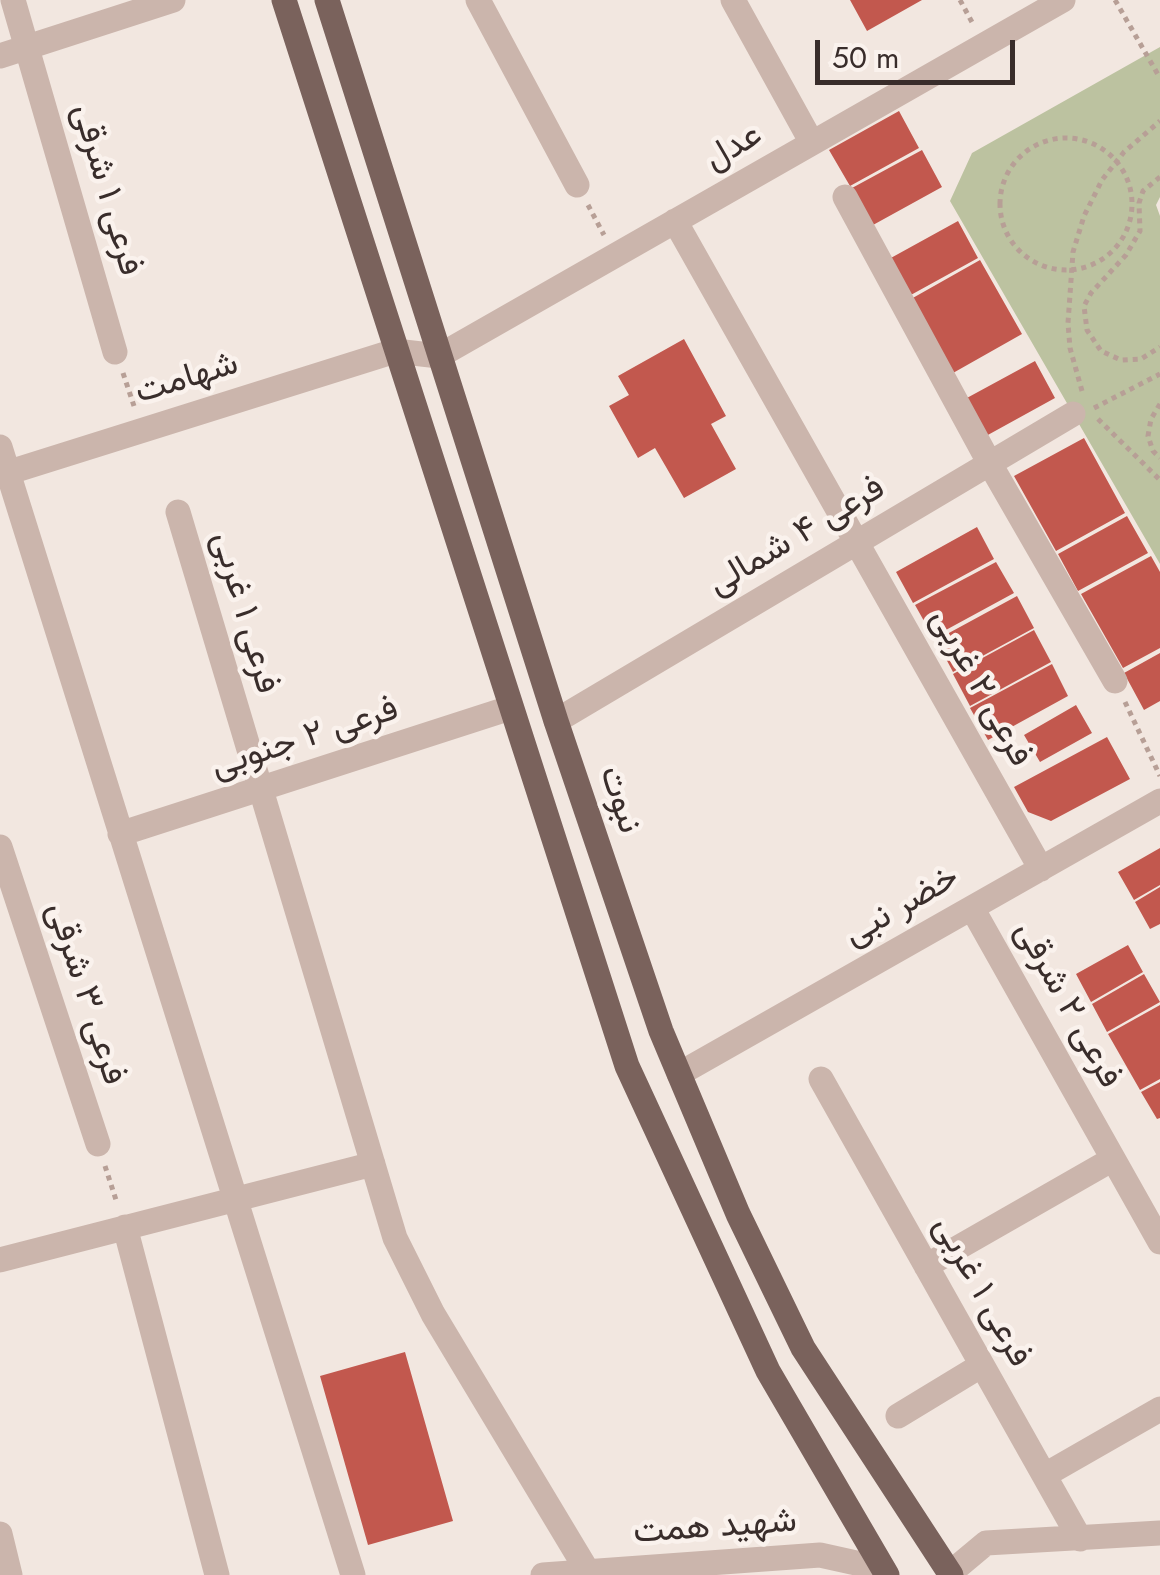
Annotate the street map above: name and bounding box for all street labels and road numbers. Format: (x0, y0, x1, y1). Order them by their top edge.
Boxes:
street label: فرعی ۱ شرقی (62, 99, 150, 281)
street label: عدل (698, 115, 770, 181)
street label: شهامت (130, 344, 244, 414)
street label: فرعی ۴ شمالی (701, 468, 893, 606)
street label: فرعی ۱ غربی (201, 527, 287, 699)
street label: فرعی ۲ غربی (919, 602, 1041, 774)
street label: فرعی ۲ جنوبی (206, 689, 404, 789)
street label: نبوت (588, 761, 650, 839)
street label: خضر نبی (837, 857, 967, 957)
street label: فرعی ۳ شرقی (36, 898, 134, 1090)
street label: فرعی ۲ شرقی (1004, 914, 1130, 1096)
street label: فرعی ۱ غربی (922, 1209, 1040, 1375)
street label: شهید همت (632, 1501, 798, 1555)

